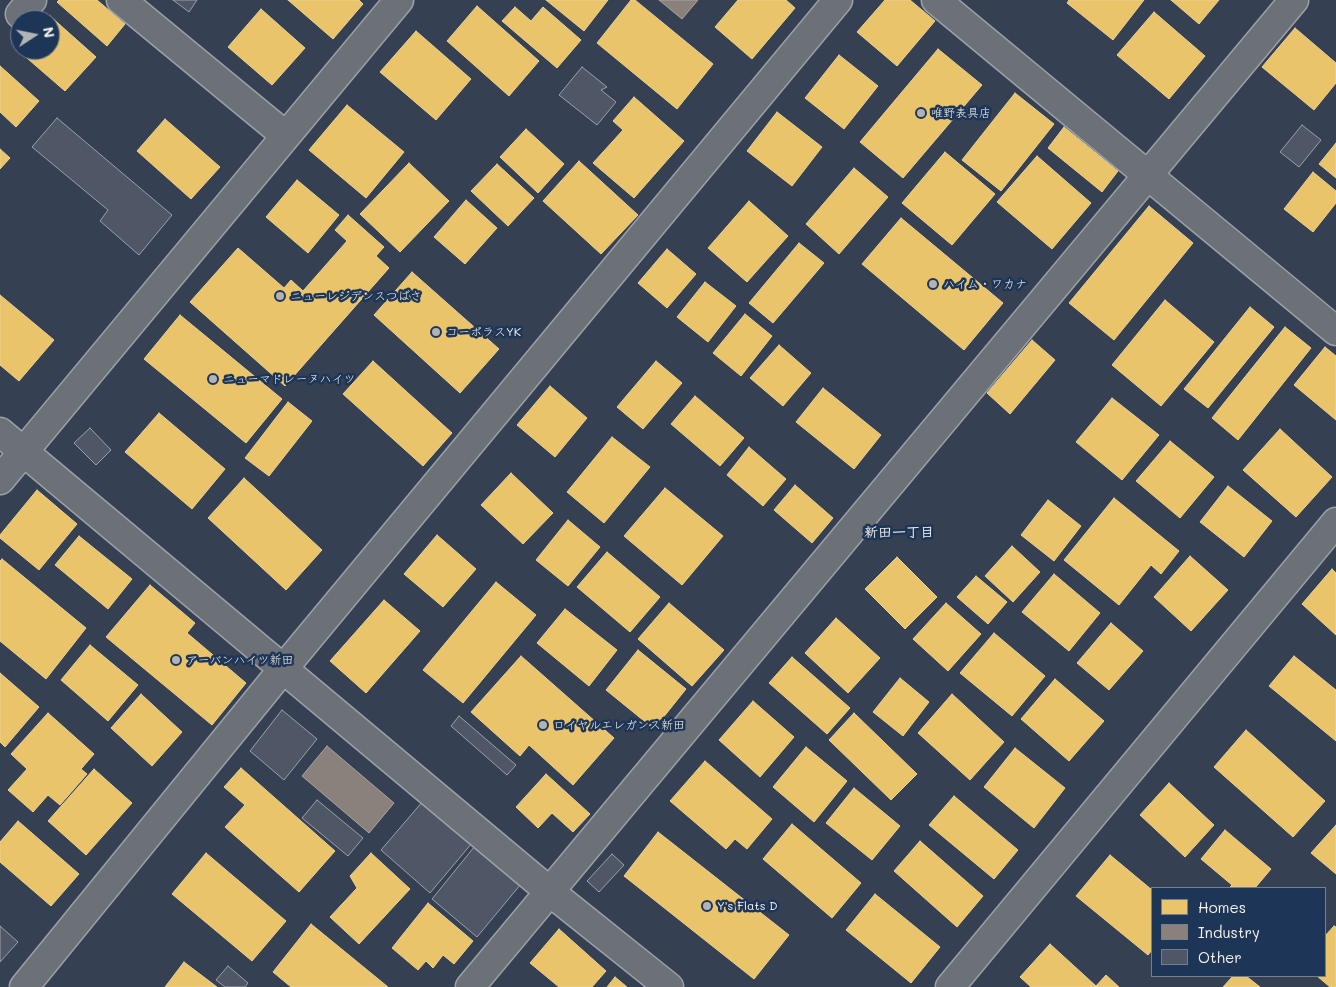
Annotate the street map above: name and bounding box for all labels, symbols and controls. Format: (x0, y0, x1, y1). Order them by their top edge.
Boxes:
north arrow (10, 10, 60, 60)
text: N (39, 25, 60, 39)
place label: 唯野表具店 (931, 106, 991, 120)
marker: 唯野表具店 (915, 107, 927, 119)
place label: ハイム・ワカナ (943, 277, 1027, 291)
marker: ハイム・ワカナ (927, 278, 939, 290)
place label: ニューレジデンスつばさ (290, 289, 422, 303)
marker: ニューレジデンスつばさ (274, 290, 286, 302)
place label: コーポラスYK (446, 325, 521, 339)
marker: コーポラスYK (430, 326, 442, 338)
place label: ニューマドレーヌハイツ (223, 372, 355, 386)
marker: ニューマドレーヌハイツ (207, 373, 219, 385)
district label: 新田一丁目 (864, 525, 934, 541)
place label: アーバンハイツ新田 (186, 653, 294, 667)
marker: アーバンハイツ新田 (170, 654, 182, 666)
place label: ロイヤルエレガンス新田 (553, 718, 685, 732)
marker: ロイヤルエレガンス新田 (537, 719, 549, 731)
legend (1151, 887, 1326, 977)
text: Homes (1198, 897, 1246, 917)
place label: Y's Flats D (717, 899, 778, 913)
marker: Y's Flats D (701, 900, 713, 912)
text: Industry (1198, 922, 1260, 942)
text: Other (1198, 947, 1242, 967)

